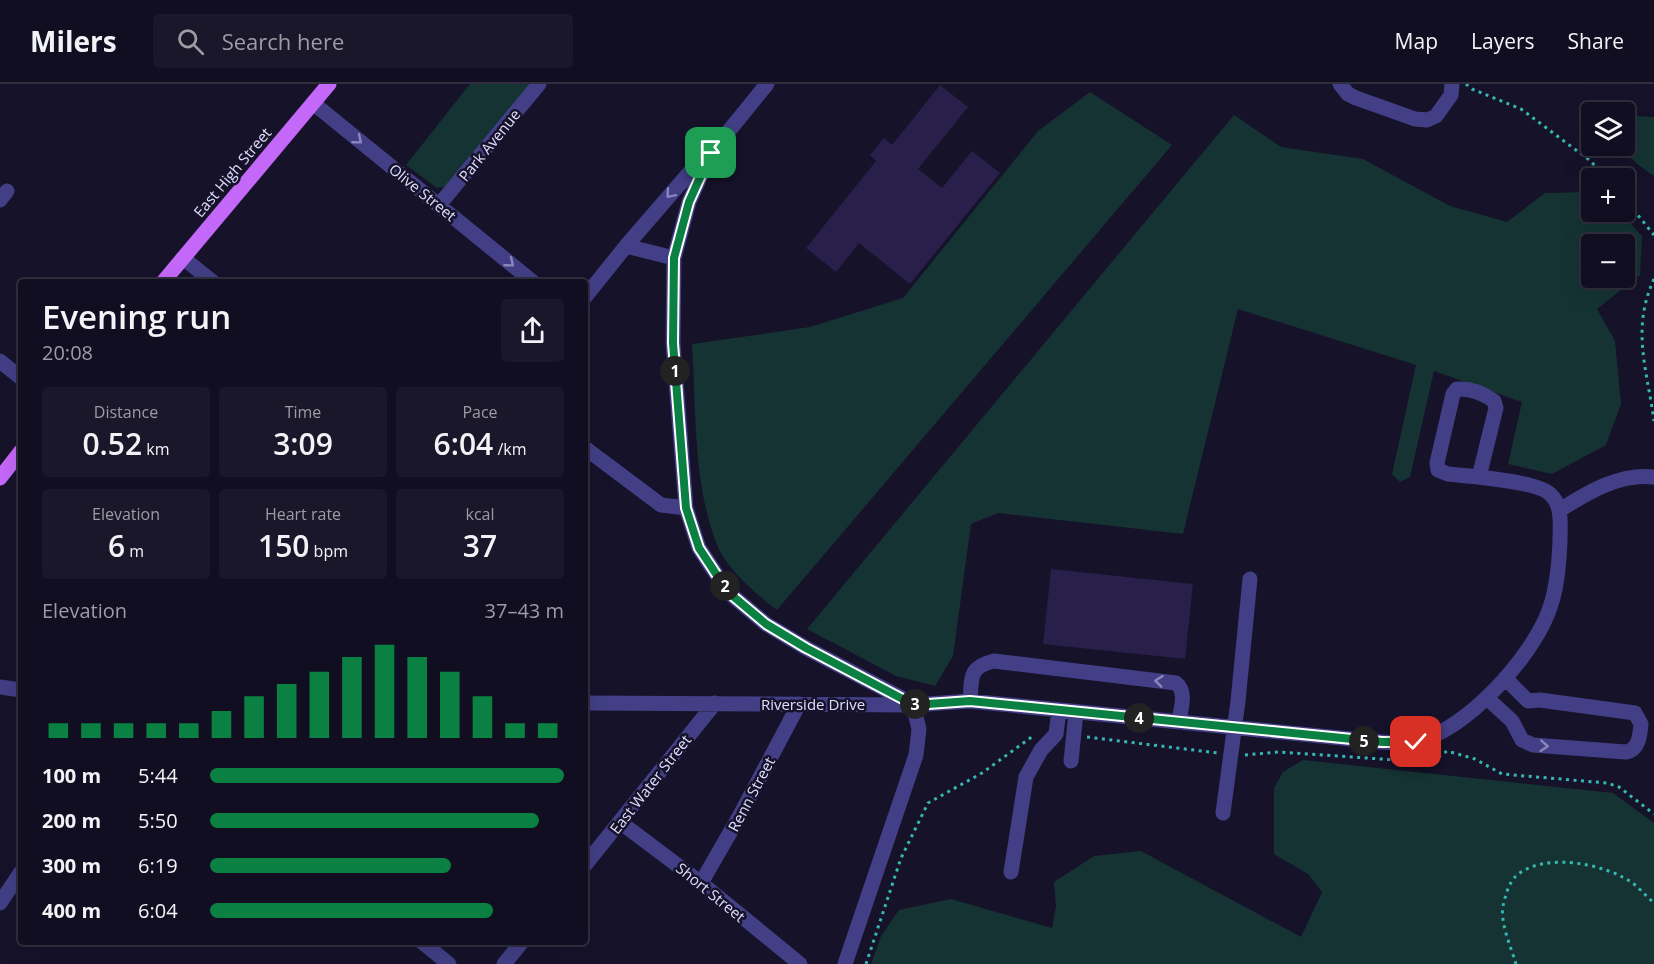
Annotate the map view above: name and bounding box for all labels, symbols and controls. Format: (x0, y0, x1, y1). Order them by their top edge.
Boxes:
search box (153, 14, 573, 68)
text: Milers (30, 22, 117, 60)
icon: search (174, 25, 207, 58)
text: Search here (222, 26, 344, 56)
text: Map (1395, 27, 1438, 55)
text: Layers (1471, 27, 1535, 55)
text: Share (1568, 27, 1624, 55)
map controls (1581, 102, 1635, 288)
button: layers (1581, 102, 1635, 156)
street label: Park Avenue (454, 105, 524, 185)
street label: East High Street (189, 123, 275, 221)
pin (685, 127, 736, 178)
one-way arrow (352, 133, 363, 144)
icon: arrive (694, 136, 727, 169)
street label: Olive Street (385, 159, 461, 225)
button: + (1581, 168, 1635, 222)
one-way arrow (667, 187, 678, 198)
button: − (1581, 234, 1635, 288)
one-way arrow (503, 256, 514, 267)
text: Evening run (42, 294, 231, 339)
button: share (501, 299, 564, 362)
text: 20:08 (42, 339, 93, 366)
pin: 1 (660, 356, 690, 386)
text: 1 (670, 360, 680, 382)
text: Distance (94, 401, 158, 423)
text: Time (285, 401, 321, 423)
text: Pace (462, 401, 498, 423)
text: 0.52 (82, 423, 142, 464)
text: 3:09 (273, 423, 333, 464)
text: 6:04 (434, 423, 493, 464)
text: km (142, 438, 170, 460)
text: /km (493, 438, 526, 460)
text: Elevation (92, 503, 160, 525)
text: Heart rate (265, 503, 341, 525)
text: kcal (466, 503, 495, 525)
text: 6 (108, 525, 125, 566)
text: 150 (258, 525, 309, 566)
text: 37 (463, 525, 497, 566)
text: m (125, 540, 144, 562)
text: bpm (309, 540, 348, 562)
pin: 2 (710, 571, 740, 601)
text: 2 (720, 575, 730, 597)
text: Elevation (42, 597, 127, 624)
text: 37–43 m (485, 597, 564, 624)
one-way arrow (1155, 675, 1164, 687)
pin: 3 (900, 689, 930, 719)
text: 3 (910, 693, 920, 715)
street label: Riverside Drive (761, 694, 865, 714)
pin: 4 (1124, 703, 1154, 733)
text: 4 (1134, 707, 1144, 729)
pin (1390, 716, 1441, 767)
icon: check (1399, 725, 1432, 758)
pin: 5 (1349, 726, 1379, 756)
street label: East Water Street (605, 730, 695, 838)
text: 5 (1359, 730, 1369, 752)
one-way arrow (1540, 739, 1549, 752)
street label: Renn Street (723, 753, 779, 835)
text: 100 m (42, 762, 101, 789)
text: 5:44 (138, 762, 178, 789)
text: 200 m (42, 807, 101, 834)
text: 5:50 (138, 807, 178, 834)
text: 300 m (42, 852, 101, 879)
text: 6:19 (138, 852, 178, 879)
street label: Short Street (672, 858, 750, 926)
text: 400 m (42, 897, 101, 924)
text: 6:04 (138, 897, 178, 924)

